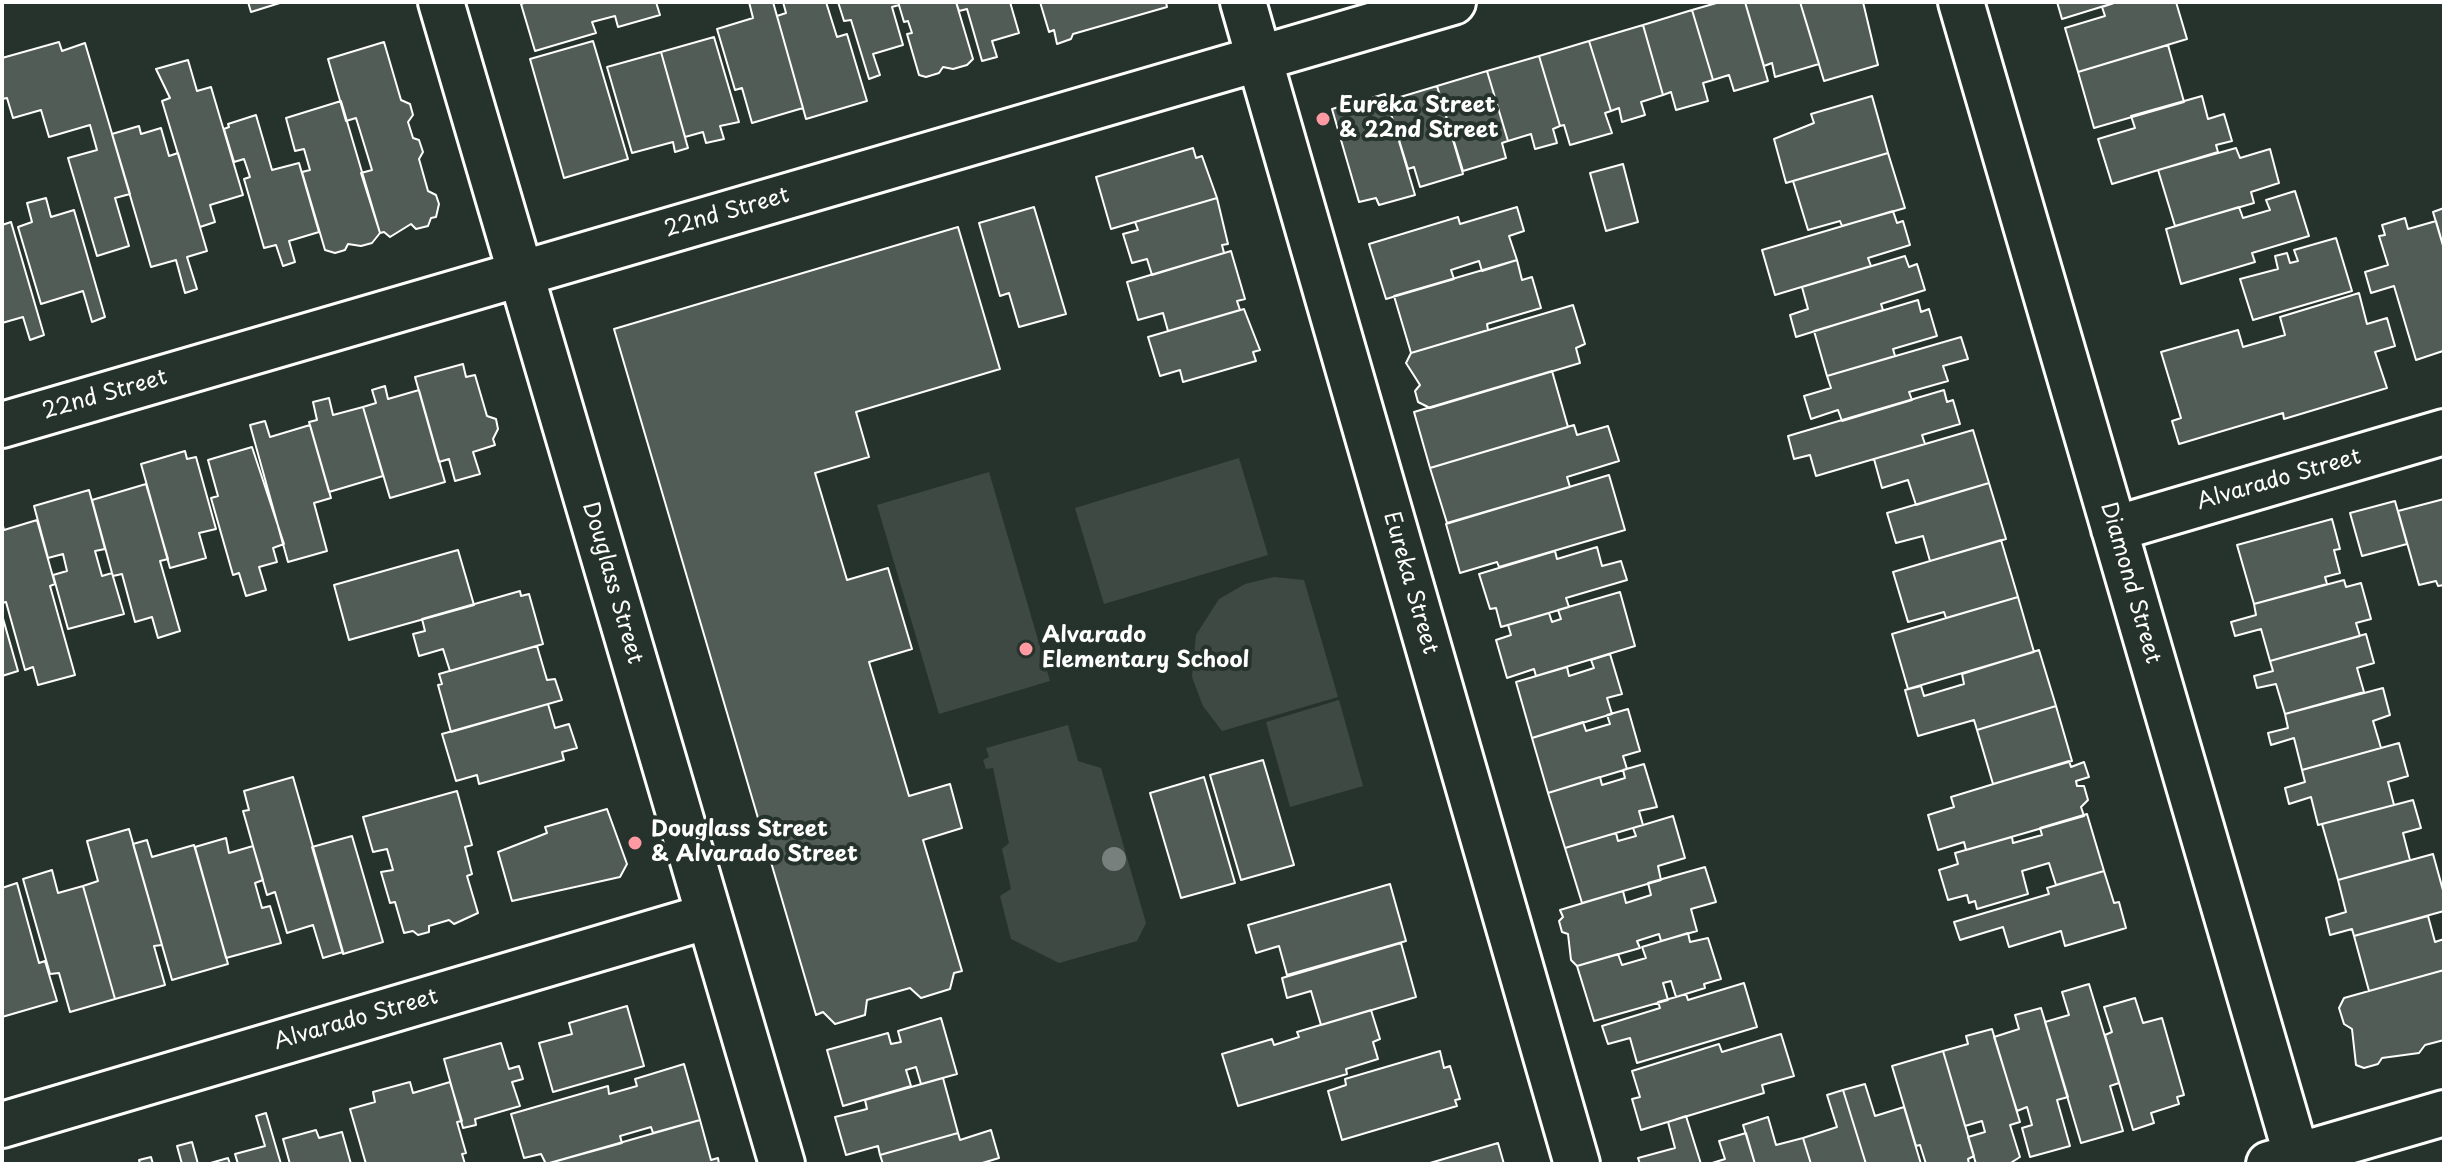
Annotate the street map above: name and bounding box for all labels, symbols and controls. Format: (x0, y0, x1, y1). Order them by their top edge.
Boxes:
place label: Eureka Street & 22nd Street (1339, 93, 1499, 144)
marker: Eureka Street & 22nd Street (1314, 110, 1332, 128)
street label: 22nd Street (662, 183, 792, 243)
street label: 22nd Street (40, 365, 170, 425)
street label: Alvarado Street (2194, 444, 2364, 516)
street label: Douglass Street (576, 499, 648, 667)
street label: Diamond Street (2094, 499, 2166, 667)
street label: Eureka Street (1377, 509, 1443, 657)
place label: Alvarado Elementary School (1042, 623, 1249, 674)
marker: Alvarado Elementary School (1017, 640, 1035, 658)
place label: Douglass Street & Alvarado Street (651, 817, 858, 868)
marker: Douglass Street & Alvarado Street (626, 834, 644, 852)
street label: Alvarado Street (271, 984, 441, 1056)

